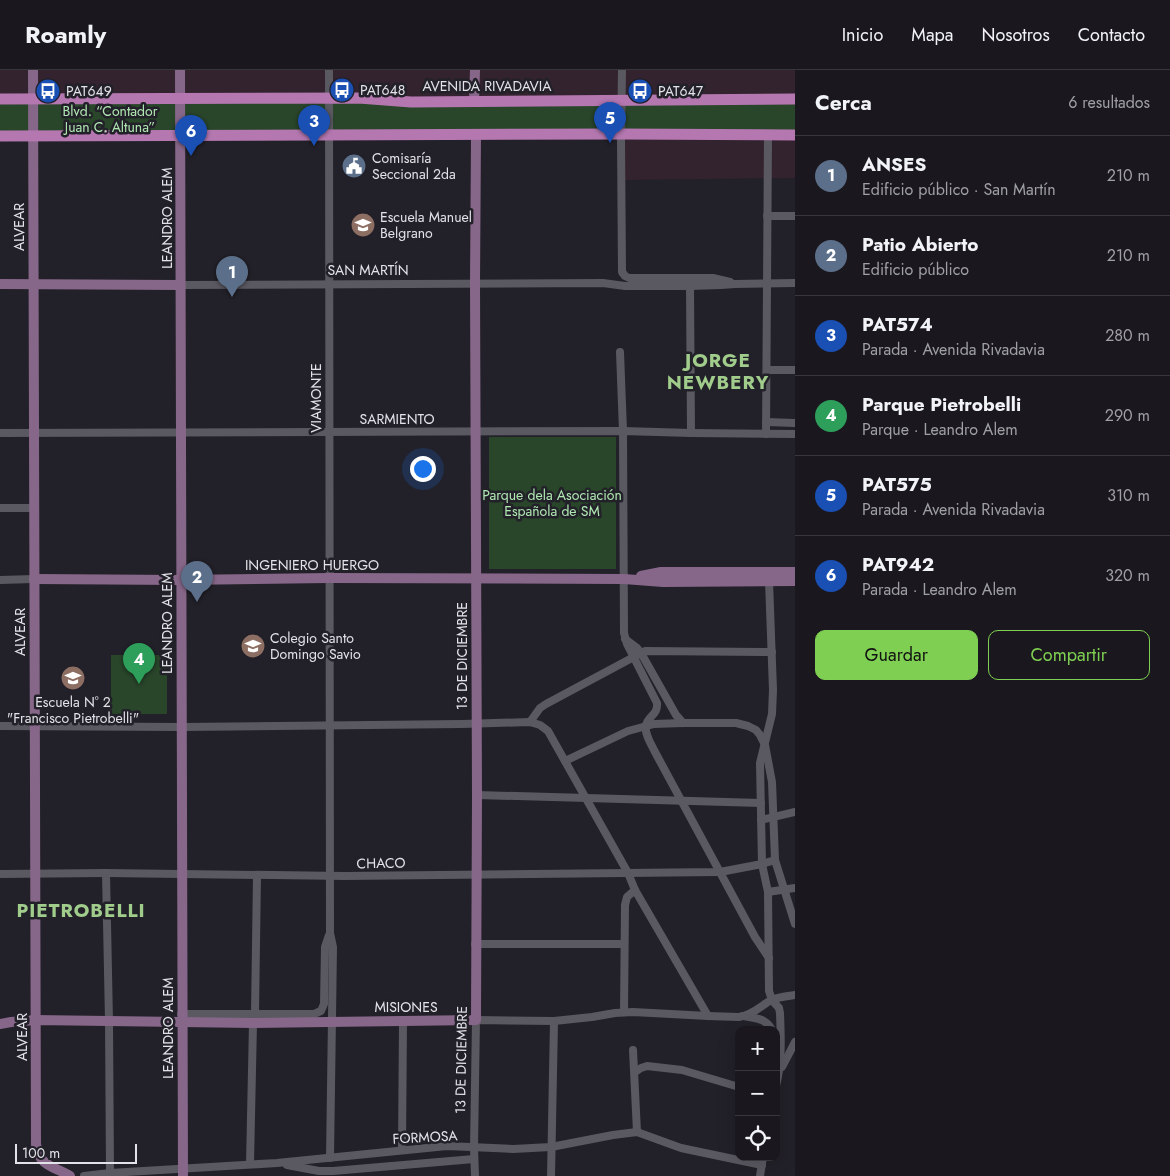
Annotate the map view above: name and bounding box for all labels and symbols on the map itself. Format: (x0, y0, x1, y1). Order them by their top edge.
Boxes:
street label: AVENIDA RIVADAVIA (423, 76, 552, 96)
bus stop icon: PAT648 (329, 77, 355, 103)
bus stop icon: PAT649 (35, 78, 61, 104)
bus stop icon: PAT647 (627, 78, 653, 104)
place label: PAT648 (360, 80, 405, 100)
place label: PAT649 (66, 81, 112, 101)
place label: PAT647 (658, 81, 704, 101)
park label: Blvd. “Contador Juan C. Altuna” (63, 101, 158, 137)
pin: 5 (594, 102, 626, 143)
pin: 3 (298, 105, 330, 146)
pin: 6 (175, 115, 207, 156)
place label: Comisaría Seccional 2da (372, 148, 456, 184)
public building icon: Comisaría Seccional 2da (341, 153, 367, 179)
street label: LEANDRO ALEM (157, 167, 177, 269)
street label: ALVEAR (9, 203, 29, 251)
place label: Escuela Manuel Belgrano (380, 207, 472, 243)
school or university icon: Escuela Manuel Belgrano (350, 212, 376, 238)
pin: 1 (216, 256, 248, 297)
street label: SAN MARTÍN (327, 260, 409, 280)
district label: JORGE NEWBERY (667, 347, 769, 396)
street label: VIAMONTE (306, 363, 326, 433)
street label: SARMIENTO (360, 409, 434, 429)
your location (410, 456, 436, 482)
park label: Parque dela Asociación Española de SM (482, 485, 622, 521)
street label: INGENIERO HUERGO (245, 555, 379, 575)
pin: 2 (181, 561, 213, 602)
street label: LEANDRO ALEM (157, 572, 177, 674)
street label: 13 DE DICIEMBRE (452, 602, 472, 710)
street label: ALVEAR (10, 608, 30, 656)
place label: Colegio Santo Domingo Savio (270, 628, 361, 664)
school or university icon: Colegio Santo Domingo Savio (240, 633, 266, 659)
pin: 4 (123, 643, 155, 684)
school or university icon: Escuela N° 2 "Francisco Pietrobelli" (60, 665, 86, 691)
place label: Escuela N° 2 "Francisco Pietrobelli" (7, 692, 139, 728)
street label: CHACO (356, 853, 406, 873)
district label: PIETROBELLI (16, 897, 146, 924)
street label: LEANDRO ALEM (158, 977, 178, 1079)
street label: MISIONES (374, 997, 438, 1017)
street label: 13 DE DICIEMBRE (450, 1006, 472, 1114)
street label: ALVEAR (12, 1013, 32, 1061)
street label: FORMOSA (392, 1125, 459, 1149)
scale bar (15, 1141, 138, 1164)

